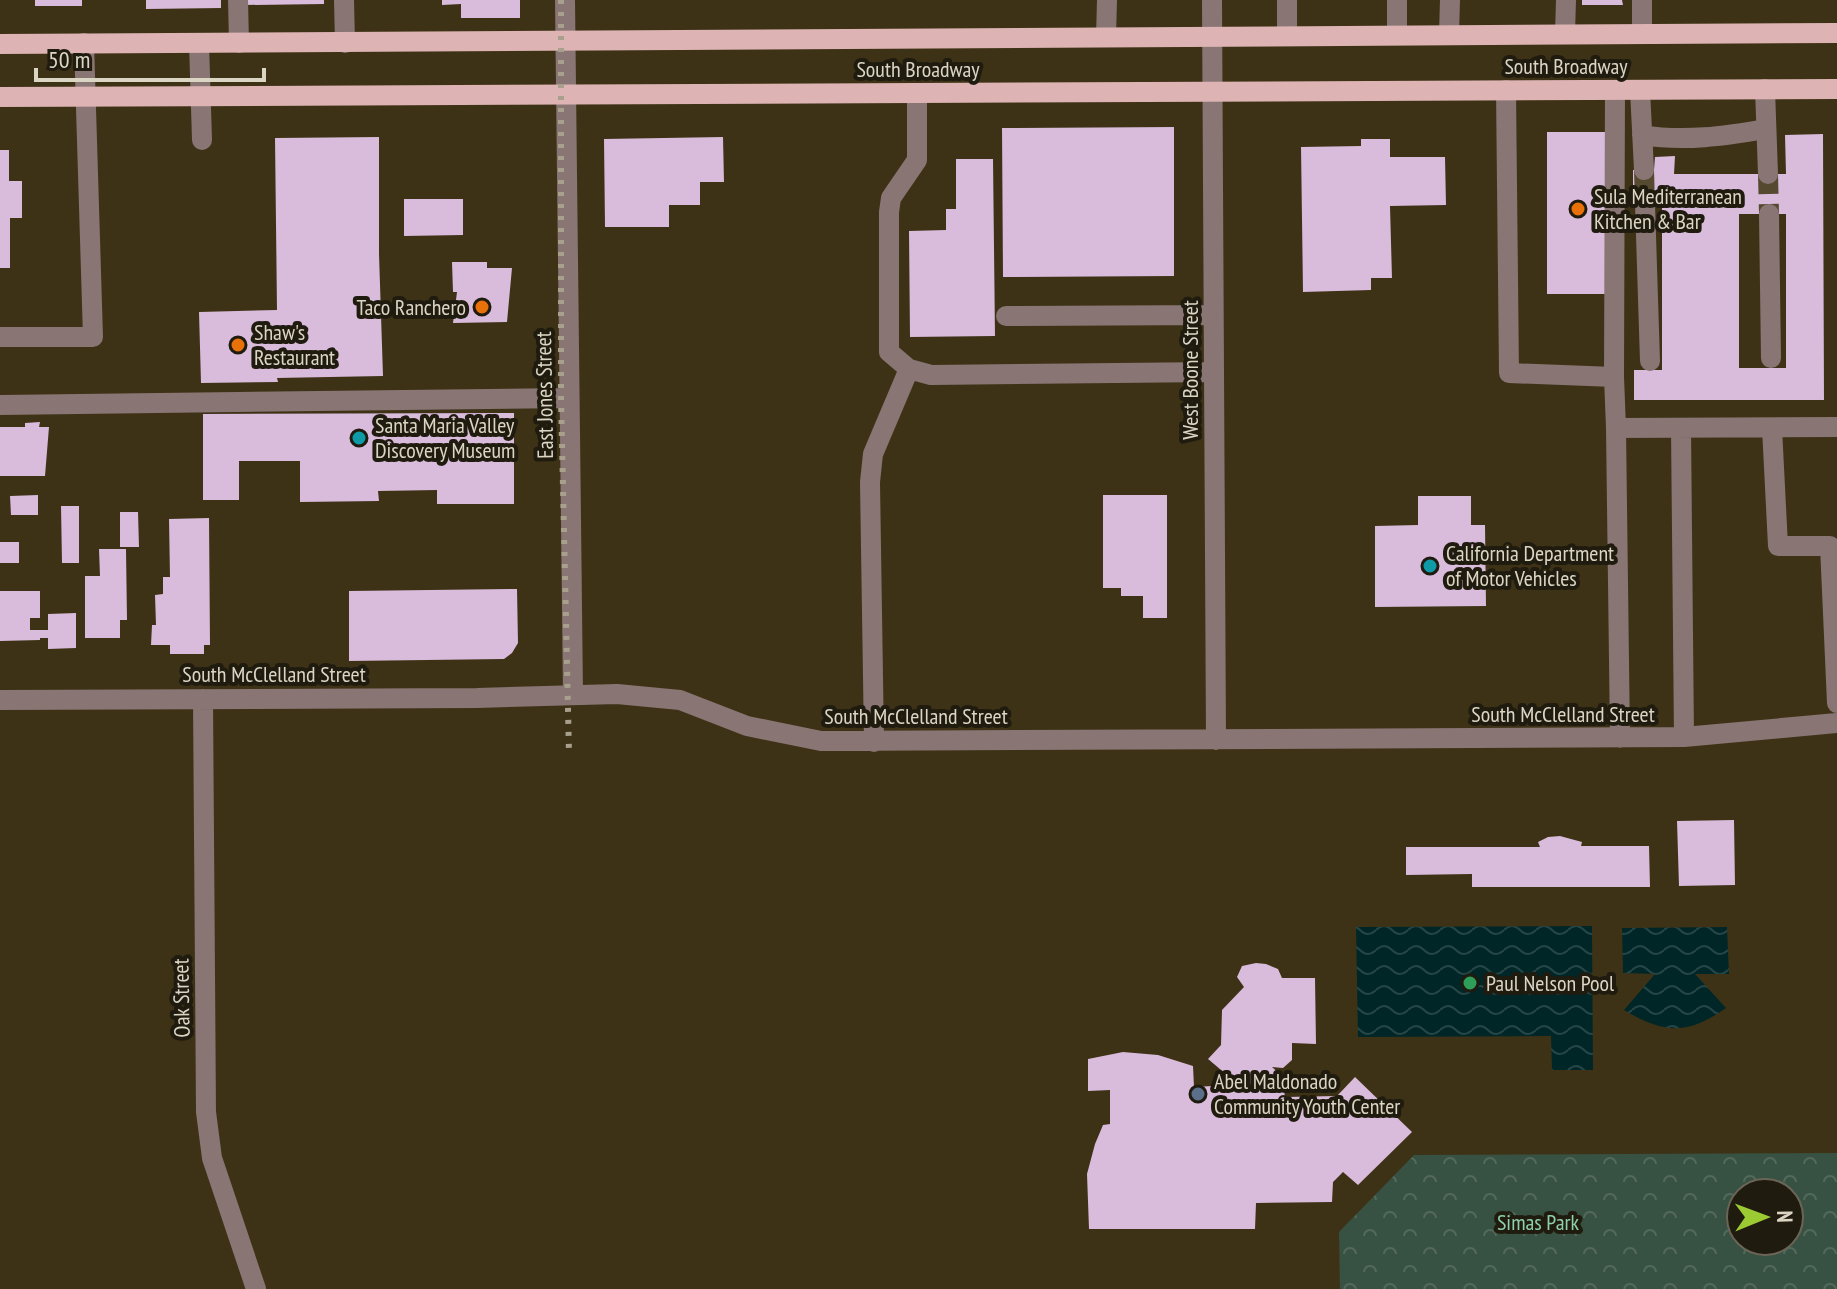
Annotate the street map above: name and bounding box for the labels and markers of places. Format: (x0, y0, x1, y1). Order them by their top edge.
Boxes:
place label: Sula Mediterranean Kitchen & Bar (1594, 182, 1742, 235)
marker: Sula Mediterranean Kitchen & Bar (1569, 200, 1587, 218)
place label: Taco Ranchero (356, 293, 466, 321)
marker: Taco Ranchero (473, 298, 491, 316)
place label: Shaw's Restaurant (254, 318, 335, 371)
marker: Shaw's Restaurant (229, 336, 247, 354)
place label: Santa Maria Valley Discovery Museum (375, 411, 515, 464)
marker: Santa Maria Valley Discovery Museum (350, 429, 368, 447)
place label: California Department of Motor Vehicles (1446, 539, 1614, 592)
marker: California Department of Motor Vehicles (1421, 557, 1439, 575)
place label: Paul Nelson Pool (1486, 969, 1615, 997)
marker: Paul Nelson Pool (1461, 974, 1479, 992)
place label: Abel Maldonado Community Youth Center (1214, 1067, 1400, 1120)
marker: Abel Maldonado Community Youth Center (1189, 1085, 1207, 1103)

